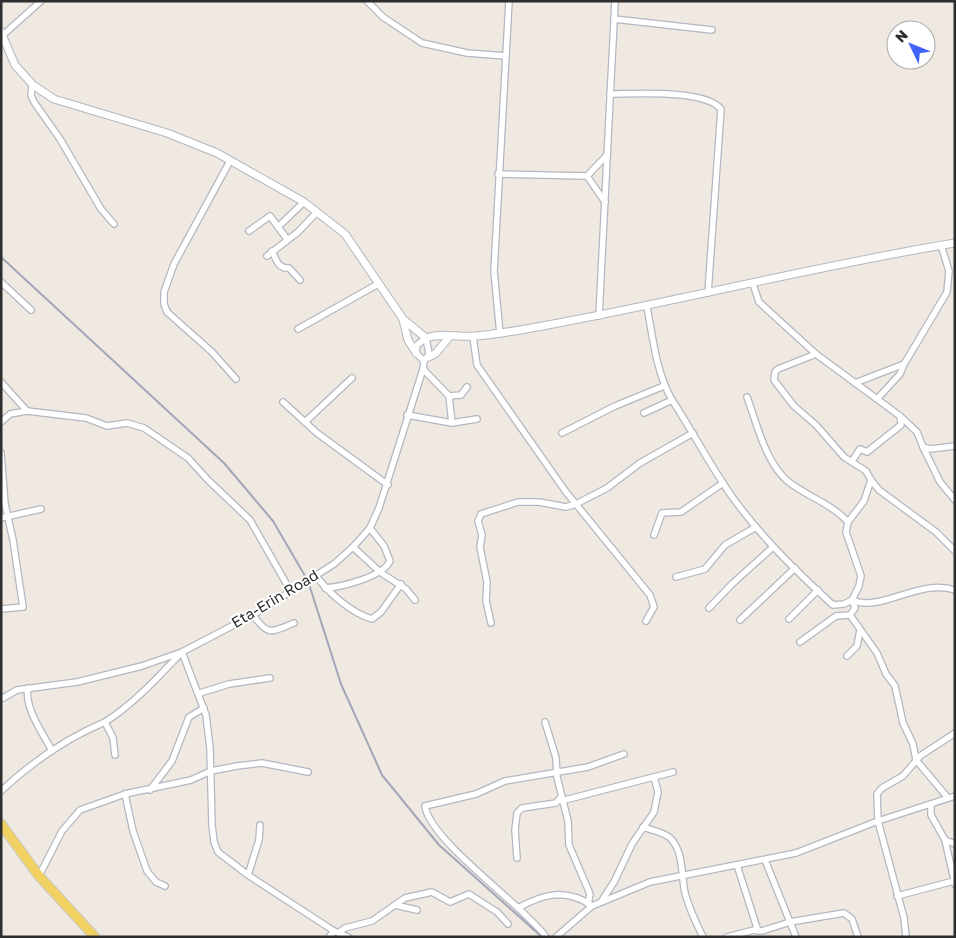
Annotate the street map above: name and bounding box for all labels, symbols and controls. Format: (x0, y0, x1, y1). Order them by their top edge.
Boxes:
north arrow (886, 20, 936, 70)
text: N (891, 26, 911, 45)
street label: Eta-Erin Road (228, 565, 321, 631)

